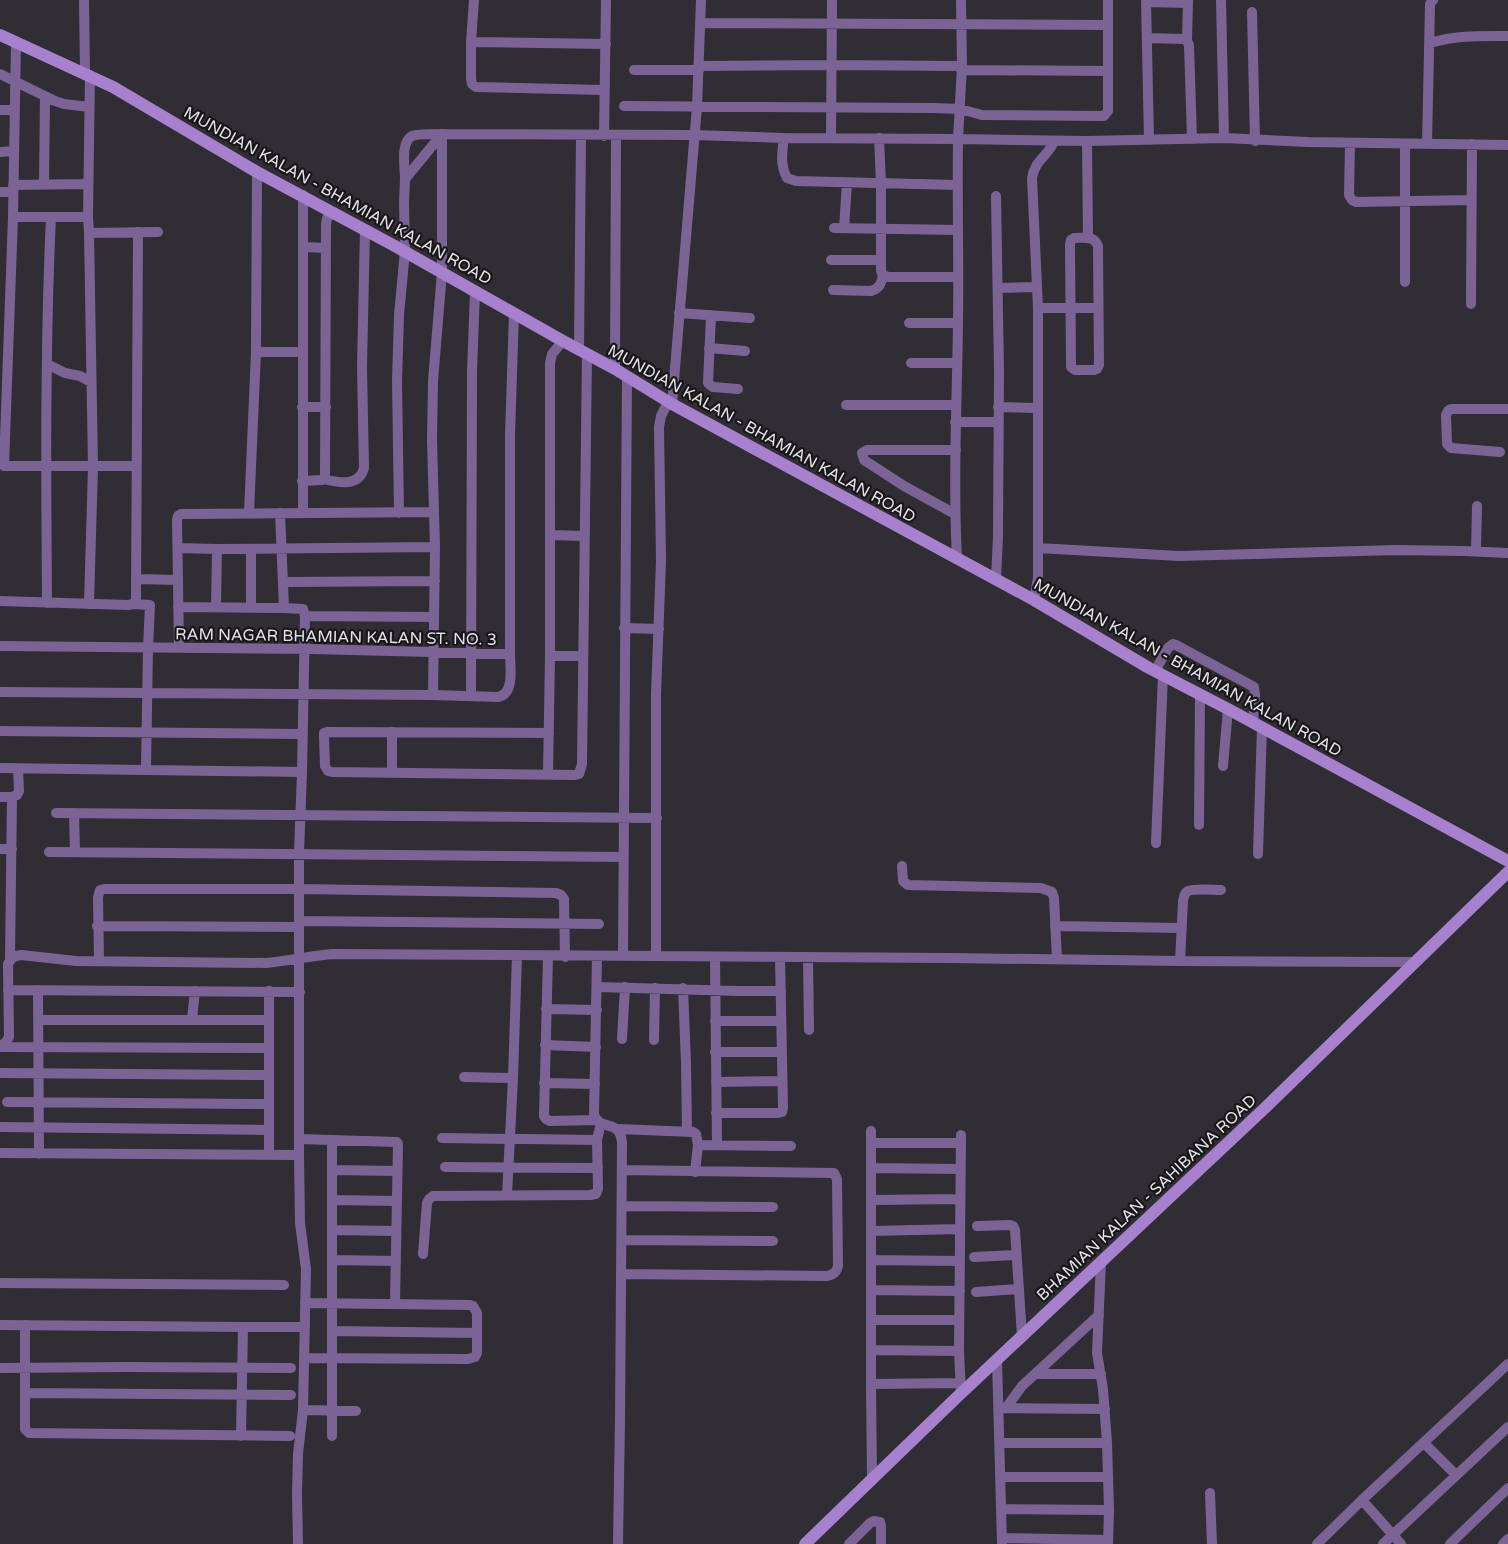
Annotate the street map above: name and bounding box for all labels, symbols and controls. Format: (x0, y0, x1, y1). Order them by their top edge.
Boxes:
street label: MUNDIAN KALAN - BHAMIAN KALAN ROAD (180, 102, 495, 289)
street label: MUNDIAN KALAN - BHAMIAN KALAN ROAD (604, 340, 919, 527)
street label: MUNDIAN KALAN - BHAMIAN KALAN ROAD (1030, 574, 1345, 761)
street label: RAM NAGAR BHAMIAN KALAN ST. NO. 3 (175, 624, 497, 650)
street label: BHAMIAN KALAN - SAHIBANA ROAD (1033, 1090, 1261, 1305)

